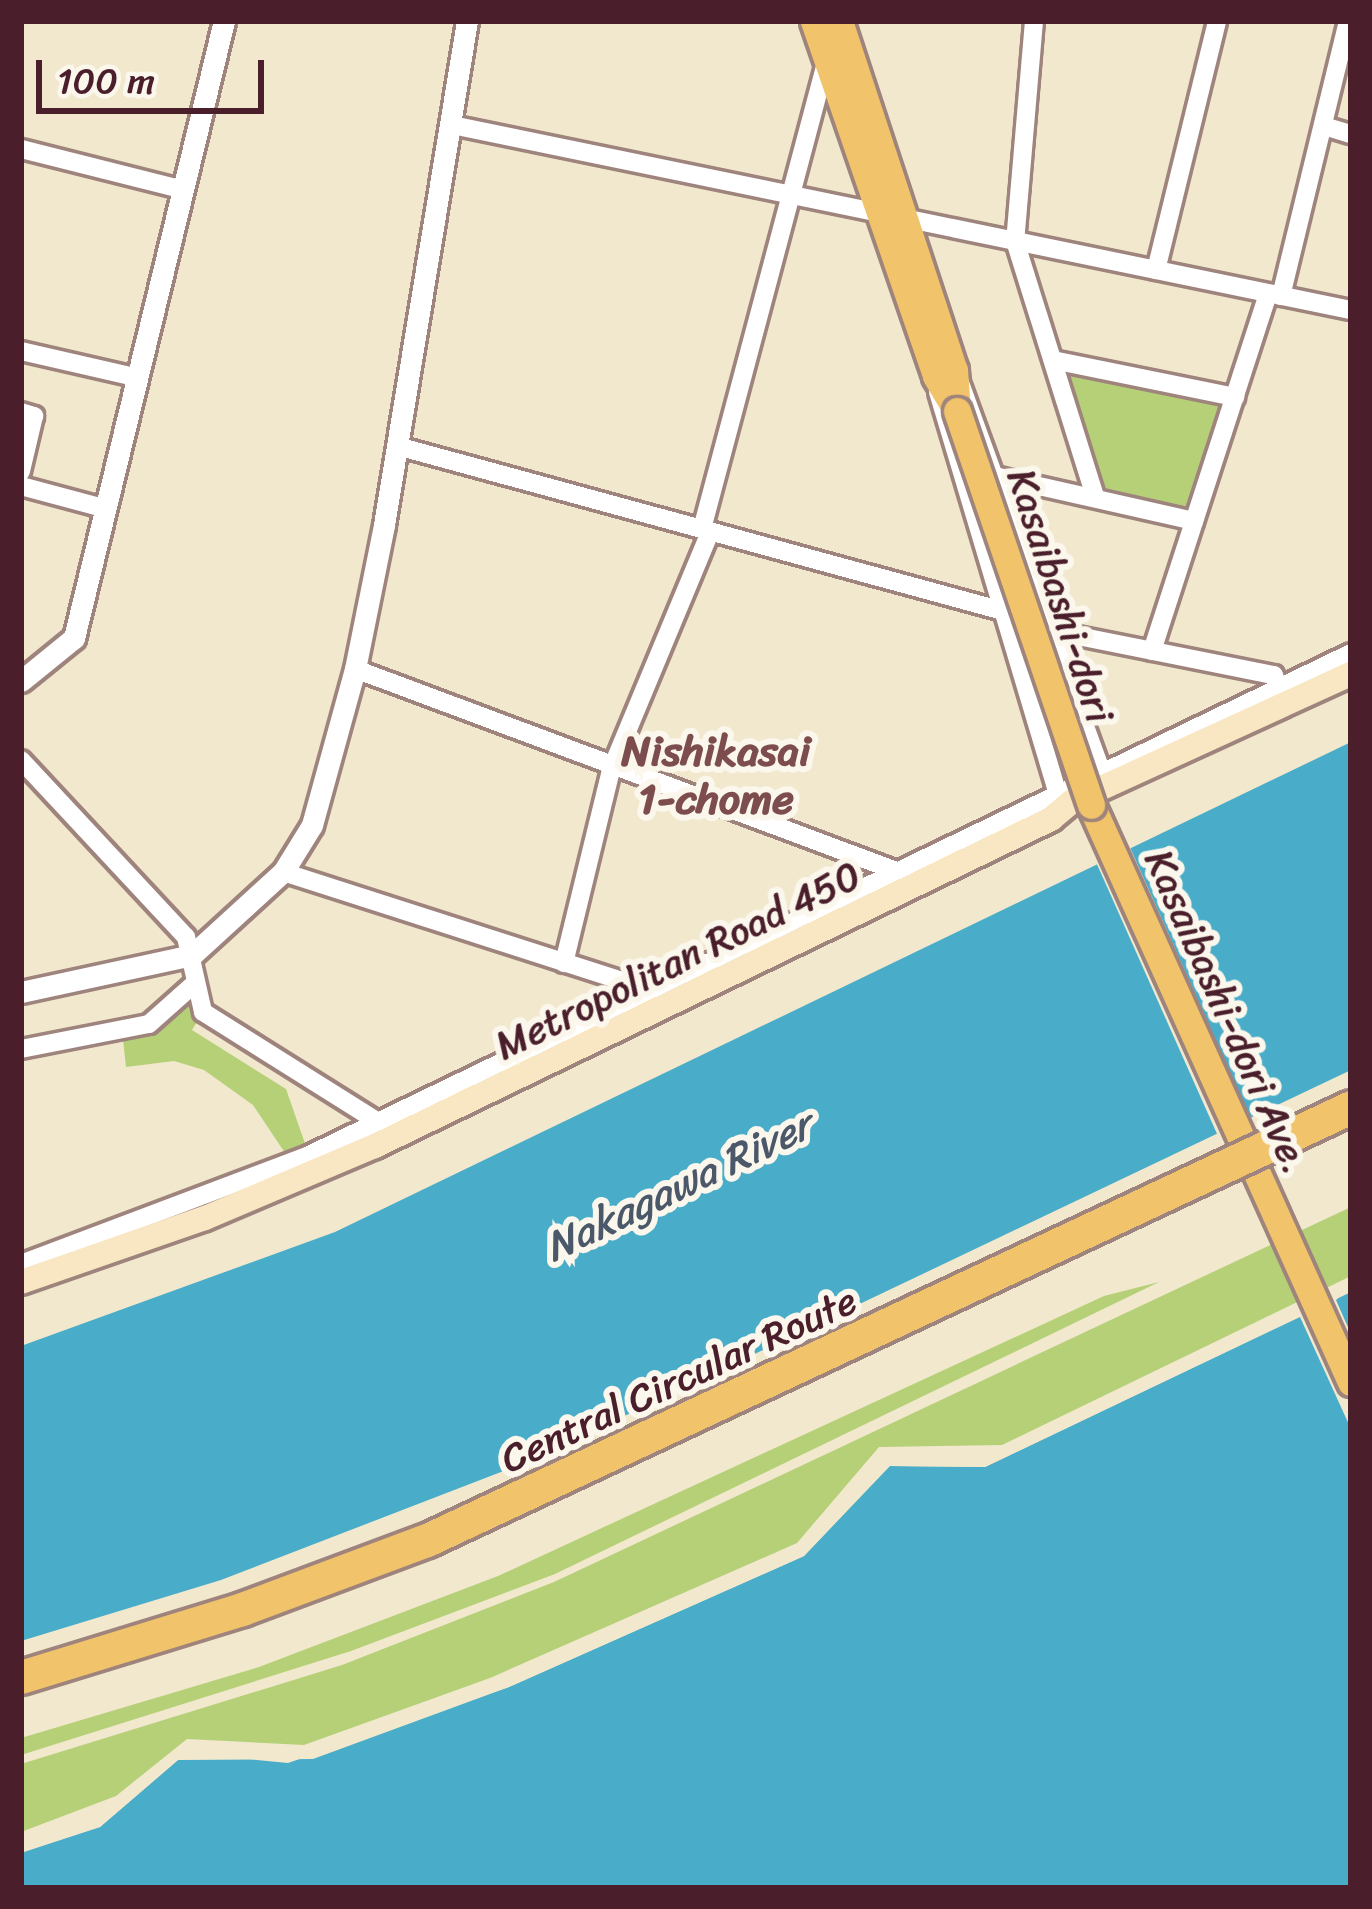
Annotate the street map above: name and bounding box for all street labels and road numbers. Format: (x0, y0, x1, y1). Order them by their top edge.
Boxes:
street label: Kasaibashi-dori (997, 463, 1123, 729)
street label: Kasaibashi-dori Ave. (1135, 843, 1319, 1181)
street label: Metropolitan Road 450 (488, 852, 868, 1070)
street label: Central Circular Route (493, 1277, 865, 1483)

